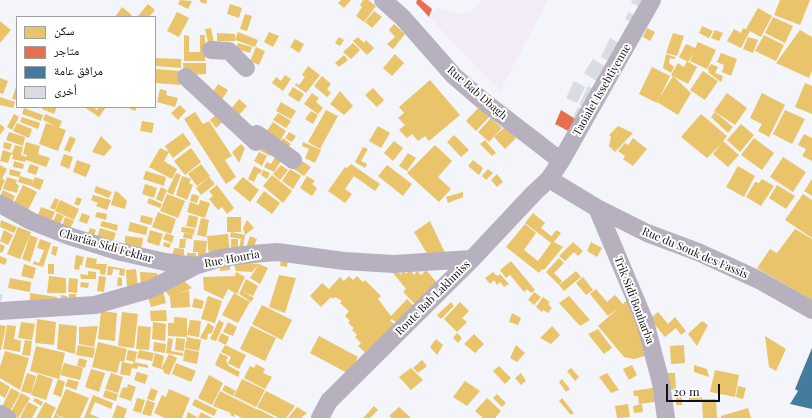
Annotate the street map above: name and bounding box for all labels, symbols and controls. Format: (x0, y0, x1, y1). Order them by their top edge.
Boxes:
legend (16, 16, 156, 108)
text: سكن (54, 22, 74, 38)
text: متاجر (54, 42, 79, 58)
street label: Taoialet Issebtiyenne (570, 42, 634, 138)
text: مرافق عامة (54, 62, 103, 78)
street label: Rue Bab Dbagh (444, 63, 510, 123)
text: أخرى (54, 82, 77, 98)
street label: Rue du Souk des Fassis (640, 225, 750, 281)
street label: Chariâa Sidi Fekhar (58, 226, 154, 266)
street label: Rue Houria (203, 248, 261, 270)
street label: Trik Sidi Bouharba (611, 254, 657, 346)
street label: Route Bab Lakhmiss (393, 258, 473, 338)
scale bar (668, 376, 722, 402)
text: 20 m (673, 383, 700, 399)

